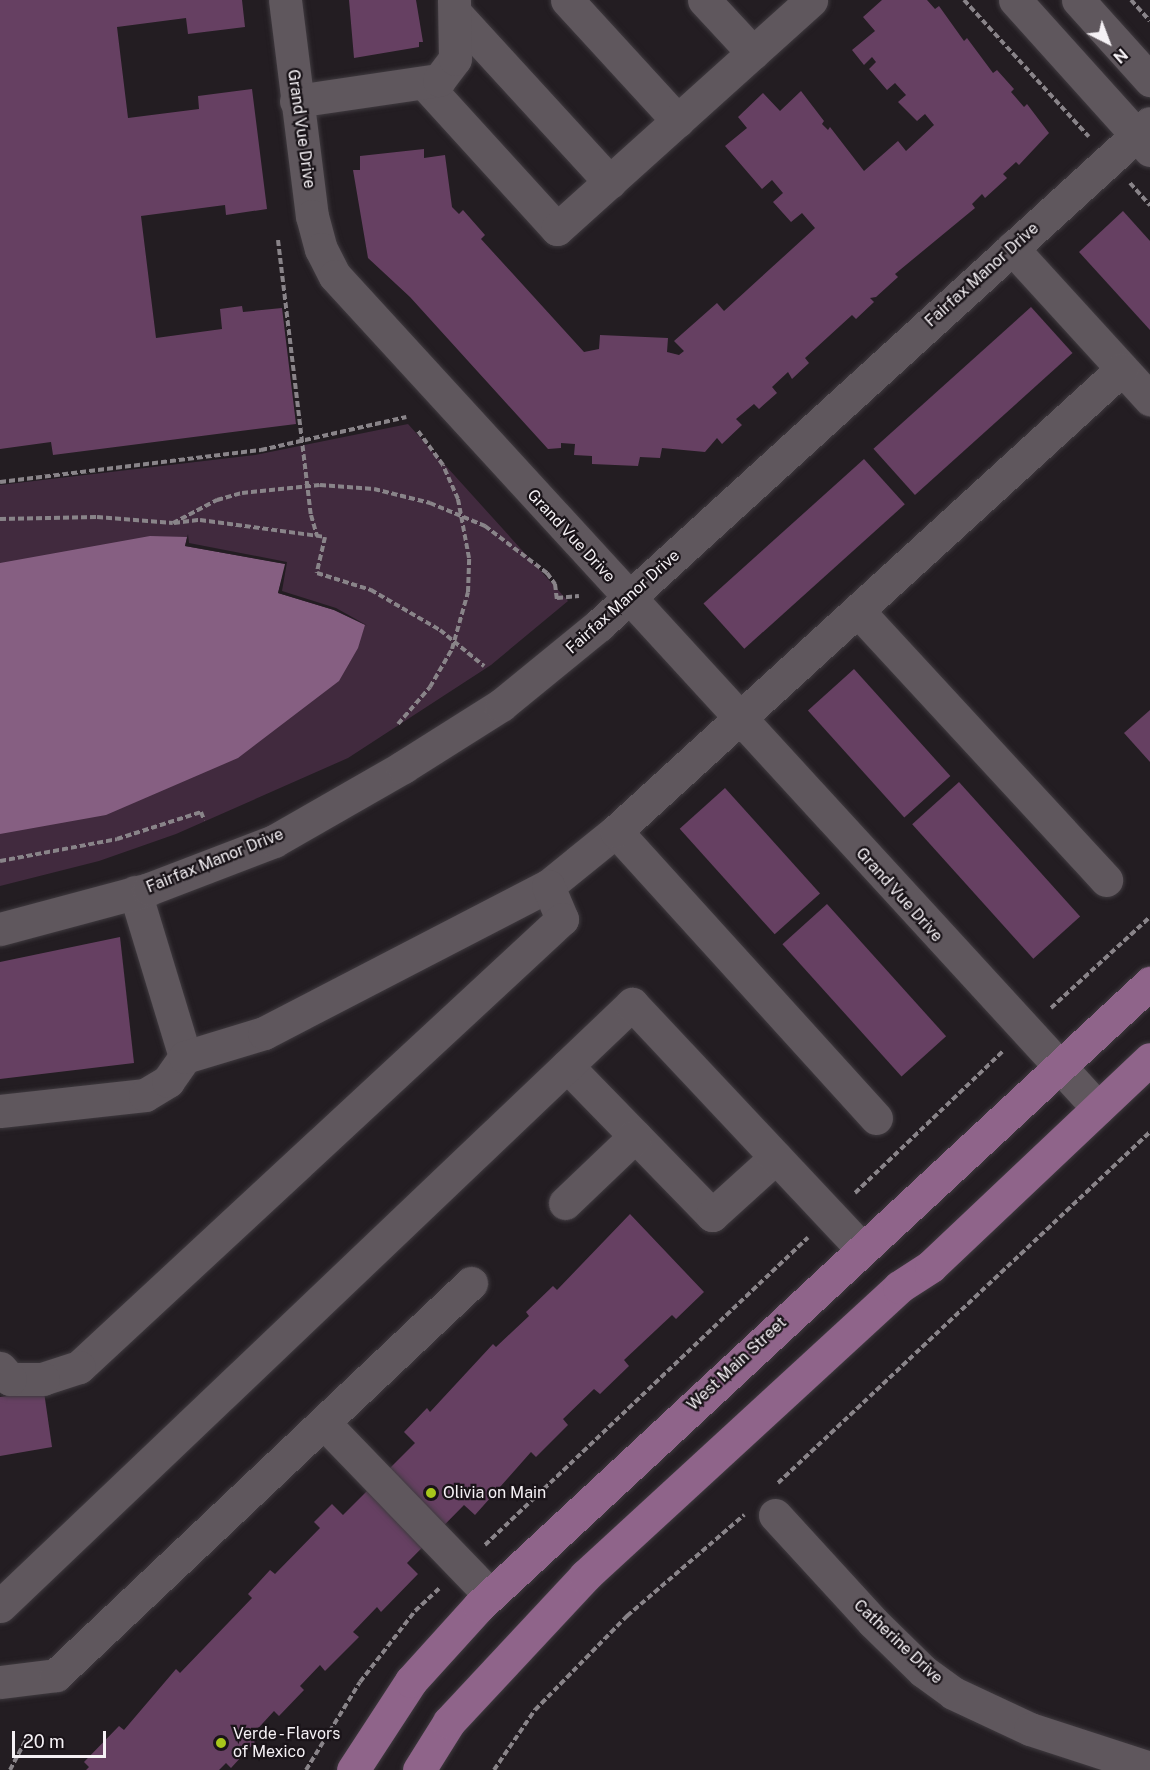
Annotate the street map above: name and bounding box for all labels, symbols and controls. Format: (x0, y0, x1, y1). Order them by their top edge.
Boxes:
north arrow (1078, 12, 1138, 72)
text: N (1109, 44, 1131, 67)
street label: Grand Vue Drive (283, 68, 319, 190)
street label: Fairfax Manor Drive (921, 219, 1043, 331)
street label: Grand Vue Drive (523, 485, 619, 587)
street label: Fairfax Manor Drive (562, 546, 684, 658)
street label: Fairfax Manor Drive (144, 825, 286, 897)
street label: Grand Vue Drive (852, 844, 946, 946)
street label: West Main Street (683, 1313, 791, 1415)
place label: Olivia on Main (443, 1483, 547, 1503)
marker: Olivia on Main (424, 1486, 438, 1500)
street label: Catherine Drive (850, 1596, 946, 1688)
scale bar (15, 1719, 110, 1757)
place label: Verde - Flavors of Mexico (233, 1724, 345, 1762)
text: 20 m (23, 1731, 65, 1752)
marker: Verde - Flavors of Mexico (214, 1736, 228, 1750)

